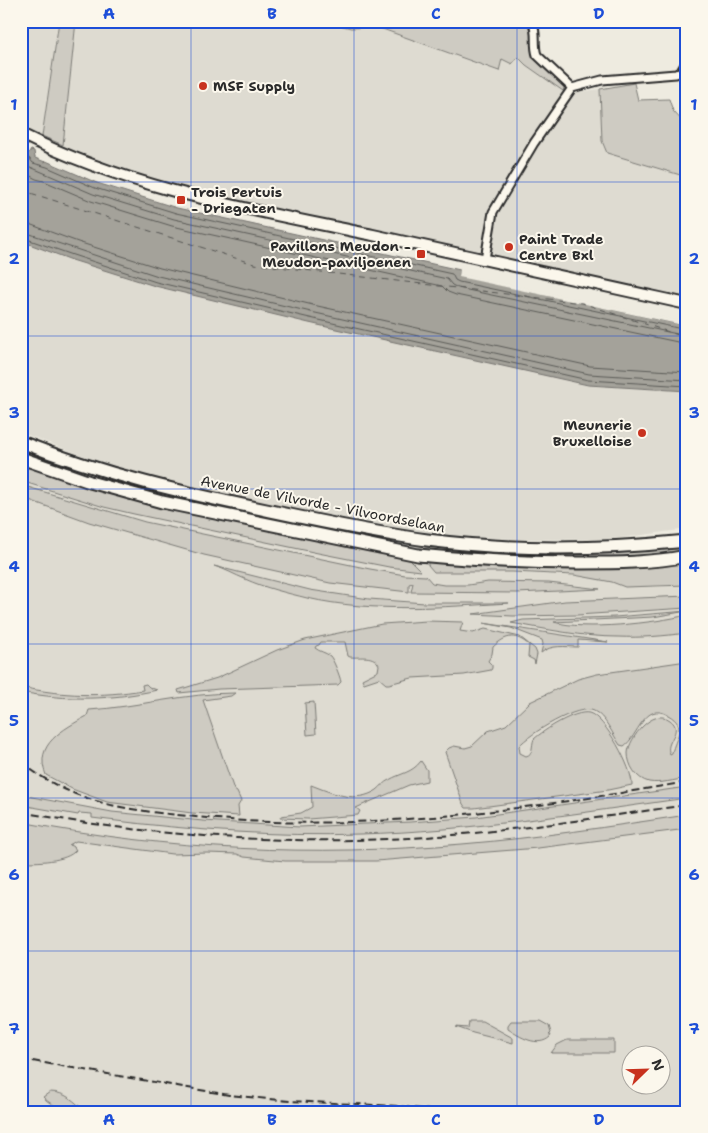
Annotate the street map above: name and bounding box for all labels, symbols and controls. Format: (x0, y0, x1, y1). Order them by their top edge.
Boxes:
text: A (103, 3, 115, 24)
text: B (267, 3, 277, 24)
text: C (431, 3, 441, 24)
text: D (593, 3, 605, 24)
place label: MSF Supply (213, 77, 295, 95)
marker: MSF Supply (197, 80, 209, 92)
text: 1 (10, 94, 18, 115)
text: 1 (690, 94, 698, 115)
place label: Trois Pertuis - Driegaten (191, 183, 282, 217)
marker: Trois Pertuis - Driegaten (175, 194, 187, 206)
place label: Paint Trade Centre Bxl (519, 230, 603, 264)
place label: Pavillons Meudon - Meudon-paviljoenen (262, 237, 411, 271)
marker: Paint Trade Centre Bxl (503, 241, 515, 253)
text: 2 (8, 248, 20, 269)
marker: Pavillons Meudon - Meudon-paviljoenen (415, 248, 427, 260)
text: 2 (688, 248, 700, 269)
text: 3 (8, 402, 20, 423)
text: 3 (688, 402, 700, 423)
place label: Meunerie Bruxelloise (553, 416, 632, 450)
marker: Meunerie Bruxelloise (636, 427, 648, 439)
street label: Avenue de Vilvorde - Vilvoordselaan (199, 471, 447, 537)
text: 4 (8, 556, 20, 577)
text: 4 (688, 556, 700, 577)
text: 5 (9, 710, 19, 731)
text: 5 (689, 710, 699, 731)
text: 6 (8, 864, 20, 885)
text: 6 (688, 864, 700, 885)
text: 7 (8, 1018, 20, 1039)
text: 7 (688, 1018, 700, 1039)
north arrow (620, 1046, 670, 1096)
text: N (648, 1056, 668, 1074)
text: A (103, 1109, 115, 1130)
text: B (267, 1109, 277, 1130)
text: C (431, 1109, 441, 1130)
text: D (593, 1109, 605, 1130)

